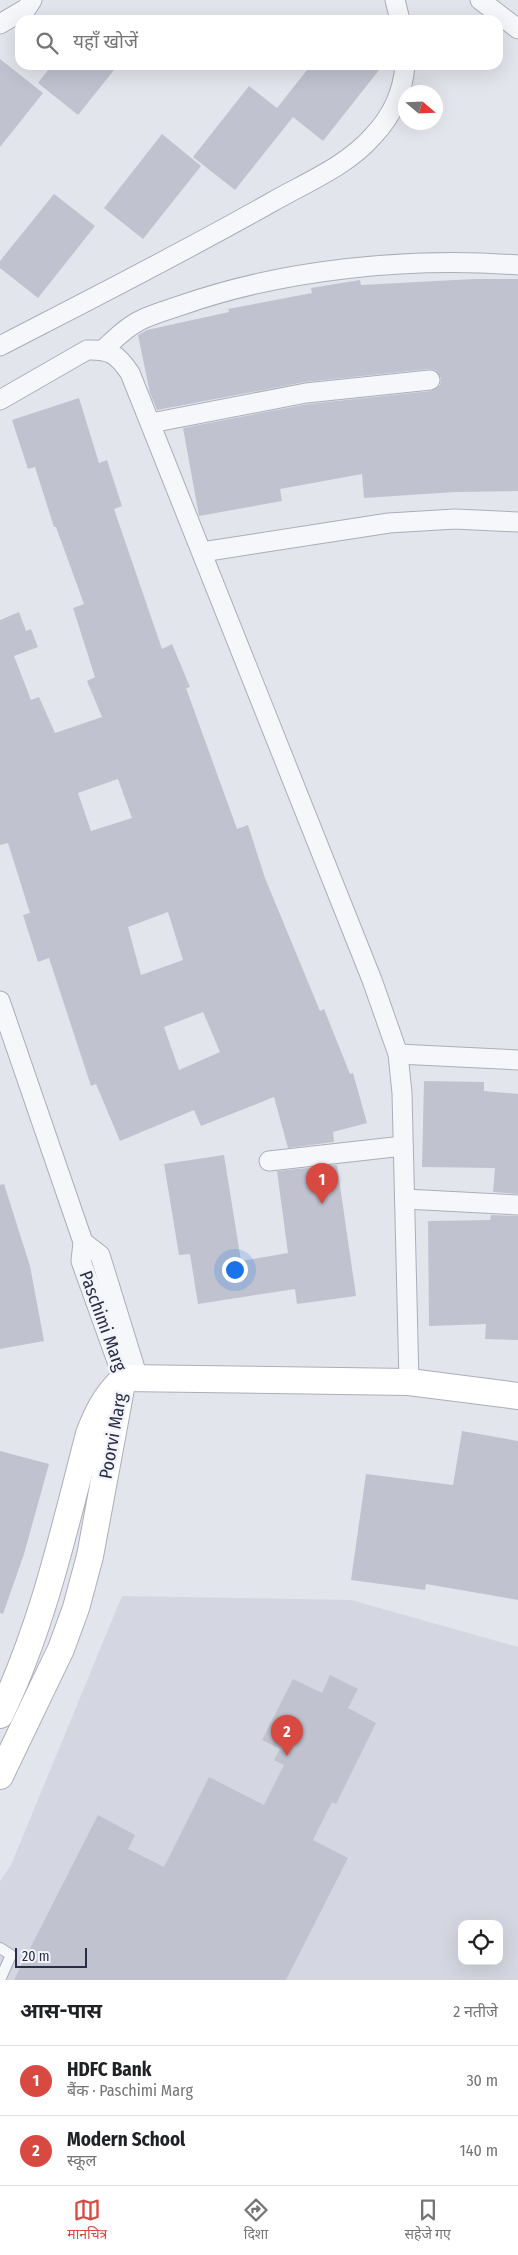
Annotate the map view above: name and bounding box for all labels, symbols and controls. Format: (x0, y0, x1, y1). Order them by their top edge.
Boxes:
search box (15, 15, 503, 70)
icon: search (33, 29, 61, 57)
text: यहाँ खोजें (73, 30, 138, 53)
north arrow (398, 85, 443, 130)
pin: 1 (306, 1163, 338, 1204)
your location (222, 1257, 248, 1283)
street label: Paschimi Marg (75, 1268, 132, 1375)
street label: Poorvi Marg (95, 1391, 131, 1481)
pin: 2 (271, 1715, 303, 1756)
map controls (458, 1920, 503, 1965)
button: locate (458, 1920, 503, 1965)
scale bar (15, 1945, 88, 1968)
text: 20 m (22, 1948, 50, 1965)
text: आस-पास (20, 1998, 102, 2024)
text: 2 नतीजे (453, 2002, 498, 2021)
text: HDFC Bank (67, 2058, 151, 2081)
text: 1 (33, 2071, 39, 2090)
text: 30 m (466, 2071, 498, 2090)
text: बैंक · Paschimi Marg (67, 2081, 193, 2100)
text: Modern School (67, 2128, 185, 2151)
text: 2 (32, 2141, 40, 2160)
text: 140 m (460, 2141, 498, 2160)
text: स्कूल (67, 2151, 96, 2170)
tab: मानचित्र (67, 2196, 107, 2245)
tab: दिशा (242, 2196, 270, 2245)
tab: सहेजे गए (405, 2196, 451, 2245)

